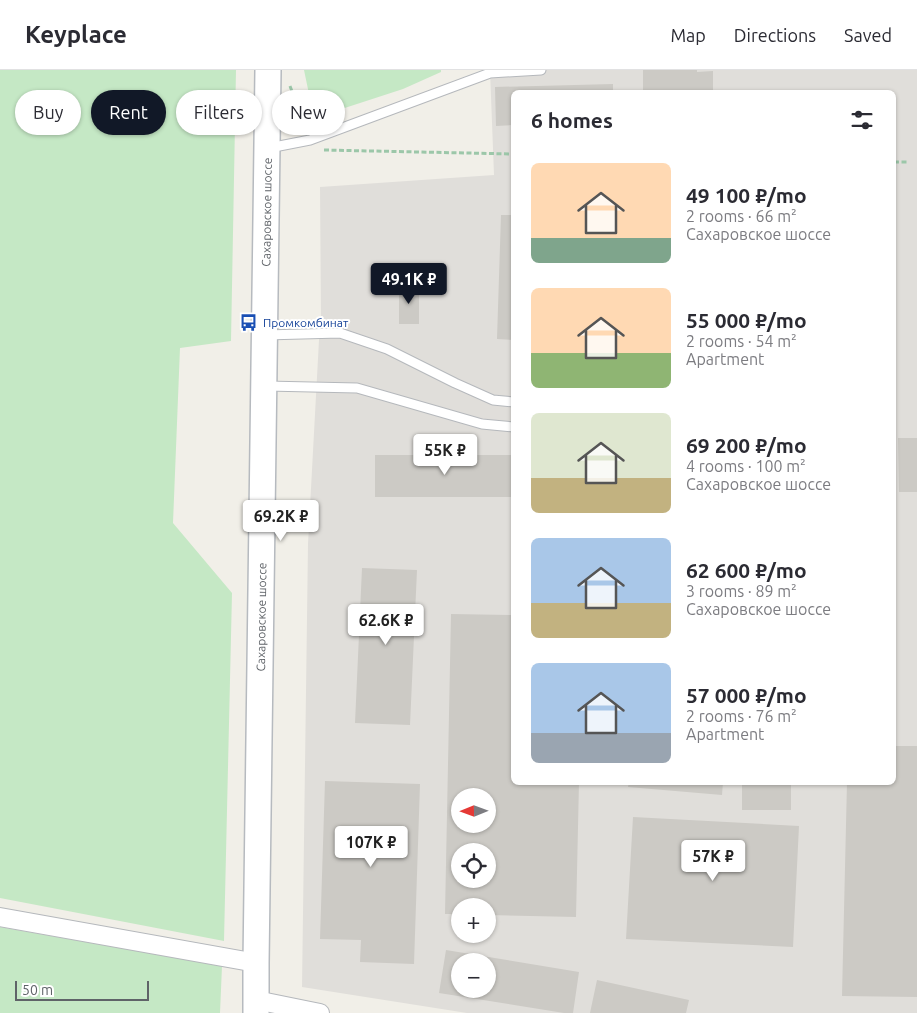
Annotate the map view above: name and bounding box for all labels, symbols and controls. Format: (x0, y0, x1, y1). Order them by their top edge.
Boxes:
text: Keyplace (25, 21, 127, 48)
text: Map (670, 25, 706, 45)
text: Directions (734, 25, 816, 45)
text: Saved (844, 25, 892, 45)
chip: Buy (15, 90, 81, 135)
chip: Rent (91, 90, 166, 135)
chip: Filters (176, 90, 262, 135)
chip: New (272, 90, 345, 135)
icon: filters (848, 106, 876, 134)
text: 6 homes (531, 108, 613, 132)
street label: Сахаровское шоссе (259, 157, 273, 267)
icon: home (571, 183, 631, 243)
text: 49 100 ₽/mo (686, 183, 807, 207)
text: 2 rooms · 66 m² (686, 207, 797, 225)
text: Сахаровское шоссе (686, 225, 831, 243)
pin: 49.1K ₽ (363, 262, 455, 305)
text: 49.1K ₽ (382, 270, 436, 288)
icon: home (571, 308, 631, 368)
text: 55 000 ₽/mo (686, 308, 807, 332)
bus stop icon: Промкомбинат (239, 312, 259, 332)
place label: Промкомбинат (263, 316, 349, 329)
text: 2 rooms · 54 m² (686, 332, 797, 350)
text: Apartment (686, 350, 764, 368)
icon: home (571, 433, 631, 493)
text: 69 200 ₽/mo (686, 433, 807, 457)
pin: 55K ₽ (410, 434, 480, 476)
text: 55K ₽ (424, 441, 466, 459)
text: 4 rooms · 100 m² (686, 457, 806, 475)
text: Сахаровское шоссе (686, 475, 831, 493)
pin: 69.2K ₽ (235, 500, 327, 542)
text: 69.2K ₽ (254, 507, 308, 525)
icon: home (571, 558, 631, 618)
text: 62 600 ₽/mo (686, 558, 807, 582)
street label: Сахаровское шоссе (253, 562, 268, 672)
text: 3 rooms · 89 m² (686, 582, 797, 600)
text: Сахаровское шоссе (686, 600, 831, 618)
pin: 62.6K ₽ (340, 604, 432, 646)
text: 62.6K ₽ (359, 611, 413, 629)
icon: home (571, 683, 631, 743)
text: 57 000 ₽/mo (686, 683, 807, 707)
text: 2 rooms · 76 m² (686, 707, 797, 725)
text: Apartment (686, 725, 764, 743)
north arrow (451, 788, 496, 832)
map controls (451, 788, 496, 998)
pin: 107K ₽ (330, 826, 412, 868)
text: 107K ₽ (346, 833, 396, 851)
pin: 57K ₽ (678, 840, 748, 882)
button: locate (451, 843, 496, 888)
text: 57K ₽ (692, 847, 734, 865)
button: + (451, 898, 496, 943)
button: − (451, 953, 496, 998)
scale bar (15, 978, 149, 1001)
text: 50 m (22, 982, 53, 998)

